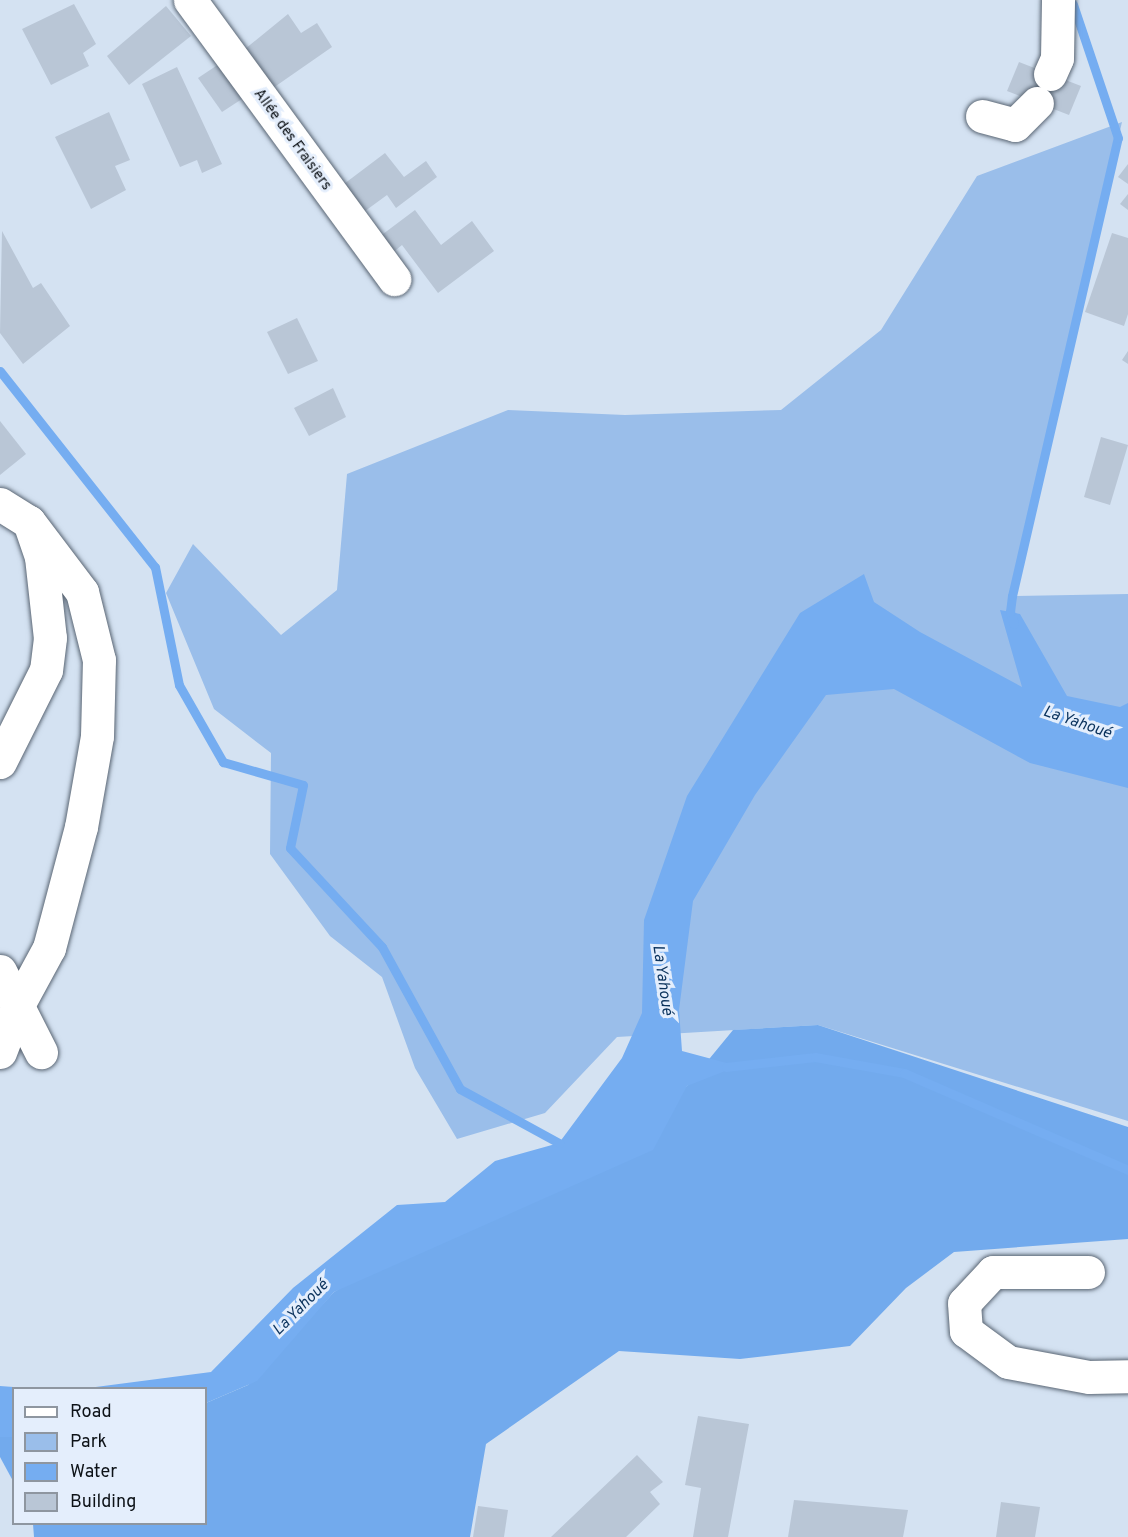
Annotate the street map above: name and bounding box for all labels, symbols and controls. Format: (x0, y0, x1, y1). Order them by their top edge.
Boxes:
street label: Allée des Fraisiers (249, 86, 335, 194)
water label: La Yahoué (1040, 702, 1114, 744)
water label: La Yahoué (648, 943, 676, 1017)
water label: La Yahoué (269, 1276, 333, 1340)
legend (12, 1387, 207, 1525)
text: Road (70, 1401, 112, 1424)
text: Park (70, 1431, 107, 1454)
text: Water (70, 1461, 117, 1484)
text: Building (70, 1491, 136, 1514)

